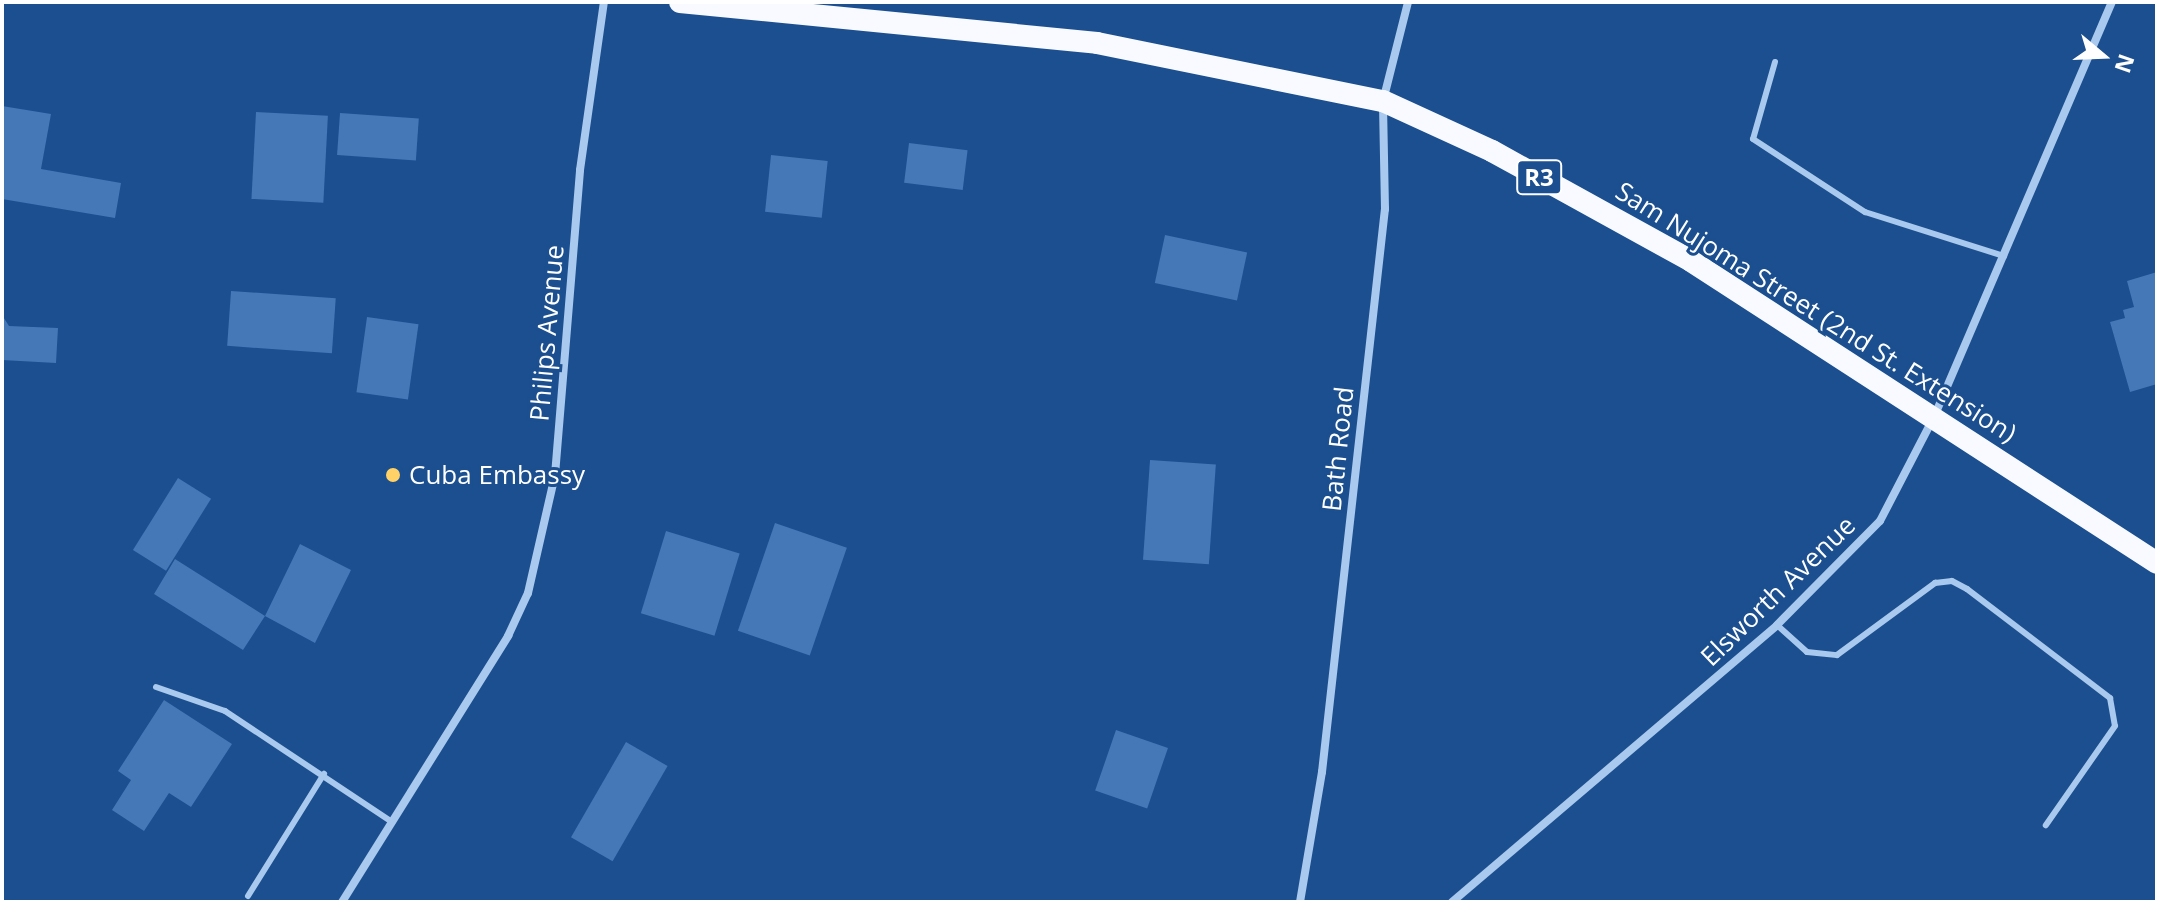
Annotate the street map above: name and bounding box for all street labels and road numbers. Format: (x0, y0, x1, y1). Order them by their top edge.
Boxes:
road number: R3 (1515, 157, 1563, 197)
street label: Sam Nujoma Street (2nd St. Extension) (1610, 175, 2022, 449)
street label: Philips Avenue (524, 244, 570, 422)
street label: Bath Road (1316, 385, 1360, 513)
street label: Elsworth Avenue (1694, 510, 1862, 672)

